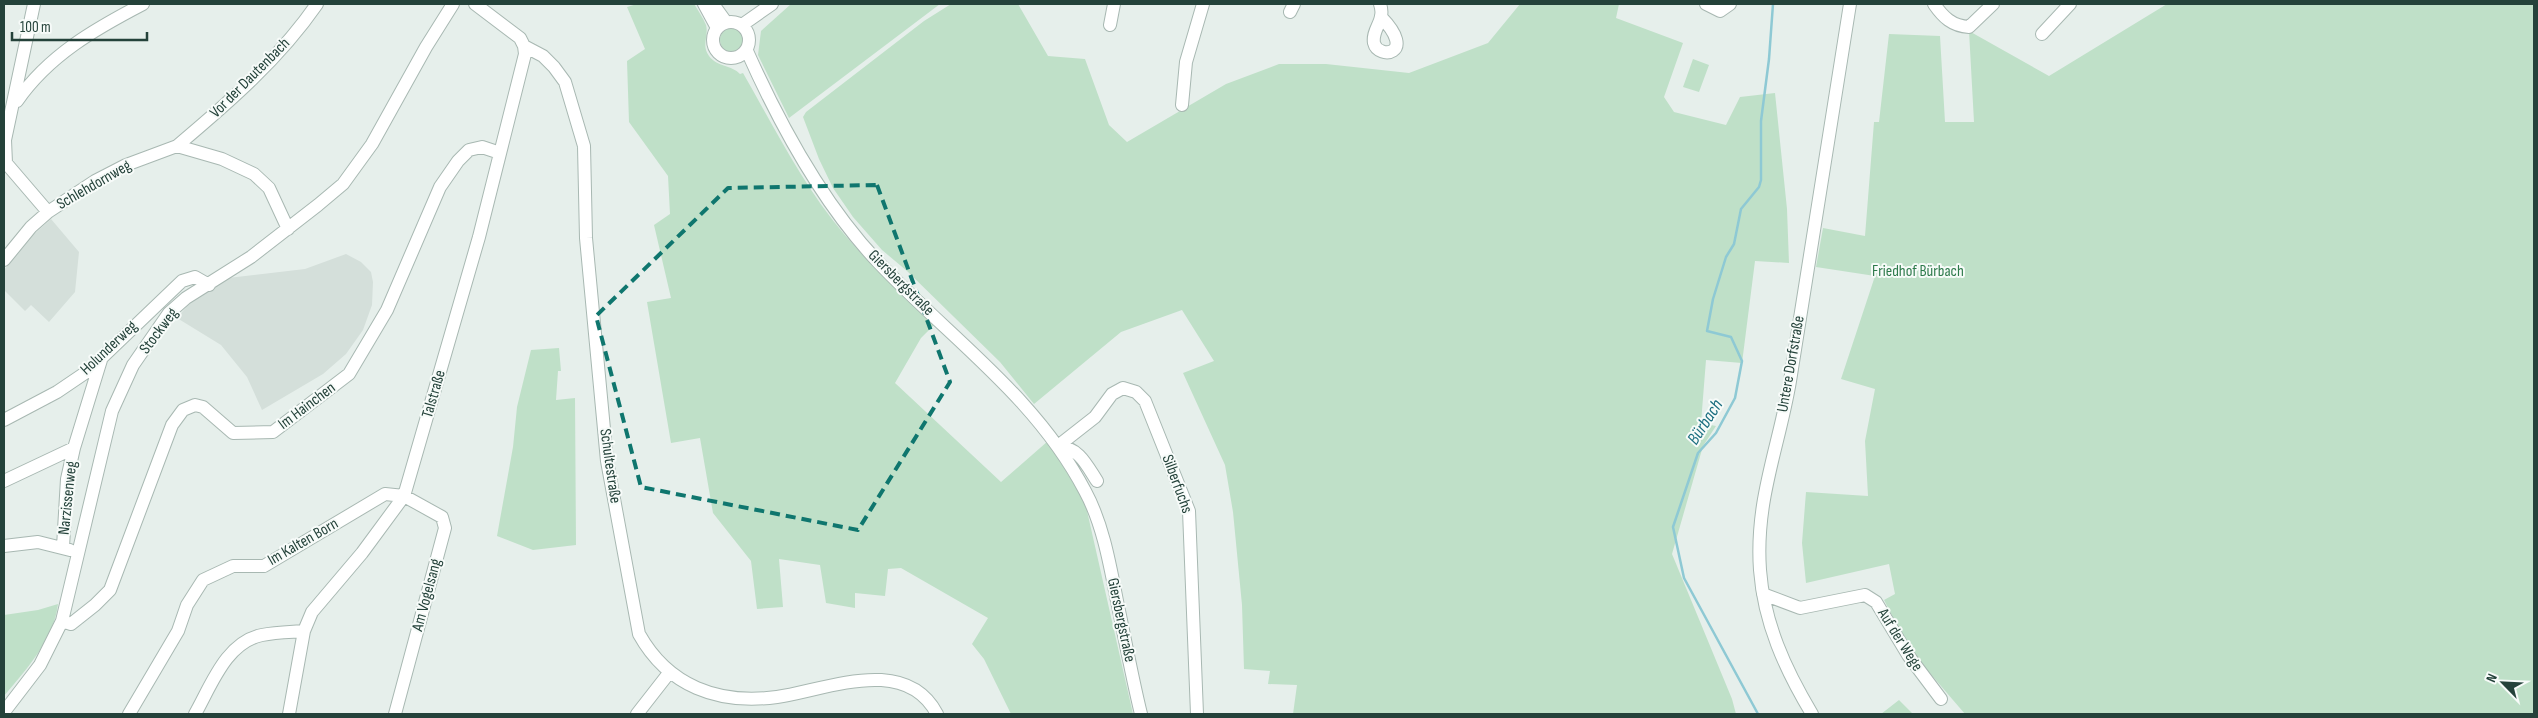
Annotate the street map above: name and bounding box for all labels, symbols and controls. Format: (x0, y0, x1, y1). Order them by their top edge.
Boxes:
scale bar (12, 10, 148, 42)
text: 100 m (20, 18, 51, 37)
street label: Vor der Dautenbach (206, 34, 294, 122)
street label: Schlehdornweg (53, 156, 135, 214)
street label: Giersbergstraße (864, 246, 938, 320)
park label: Friedhof Bürbach (1872, 262, 1964, 281)
street label: Stockweg (136, 304, 182, 358)
street label: Untere Dorfstraße (1773, 314, 1809, 414)
street label: Holunderweg (77, 317, 141, 379)
street label: Talstraße (418, 368, 450, 420)
street label: Im Hainchen (275, 378, 339, 434)
water label: Bürbach (1683, 395, 1728, 448)
street label: Schultestraße (595, 427, 625, 505)
street label: Silberfuchs (1158, 452, 1196, 516)
street label: Narzissenweg (55, 460, 81, 536)
street label: Im Kalten Born (264, 514, 342, 570)
street label: Am Vogelsang (408, 557, 446, 634)
street label: Giersbergstraße (1103, 576, 1139, 664)
street label: Auf der Wege (1873, 604, 1927, 675)
north arrow (2478, 658, 2528, 708)
text: N (2482, 671, 2501, 685)

